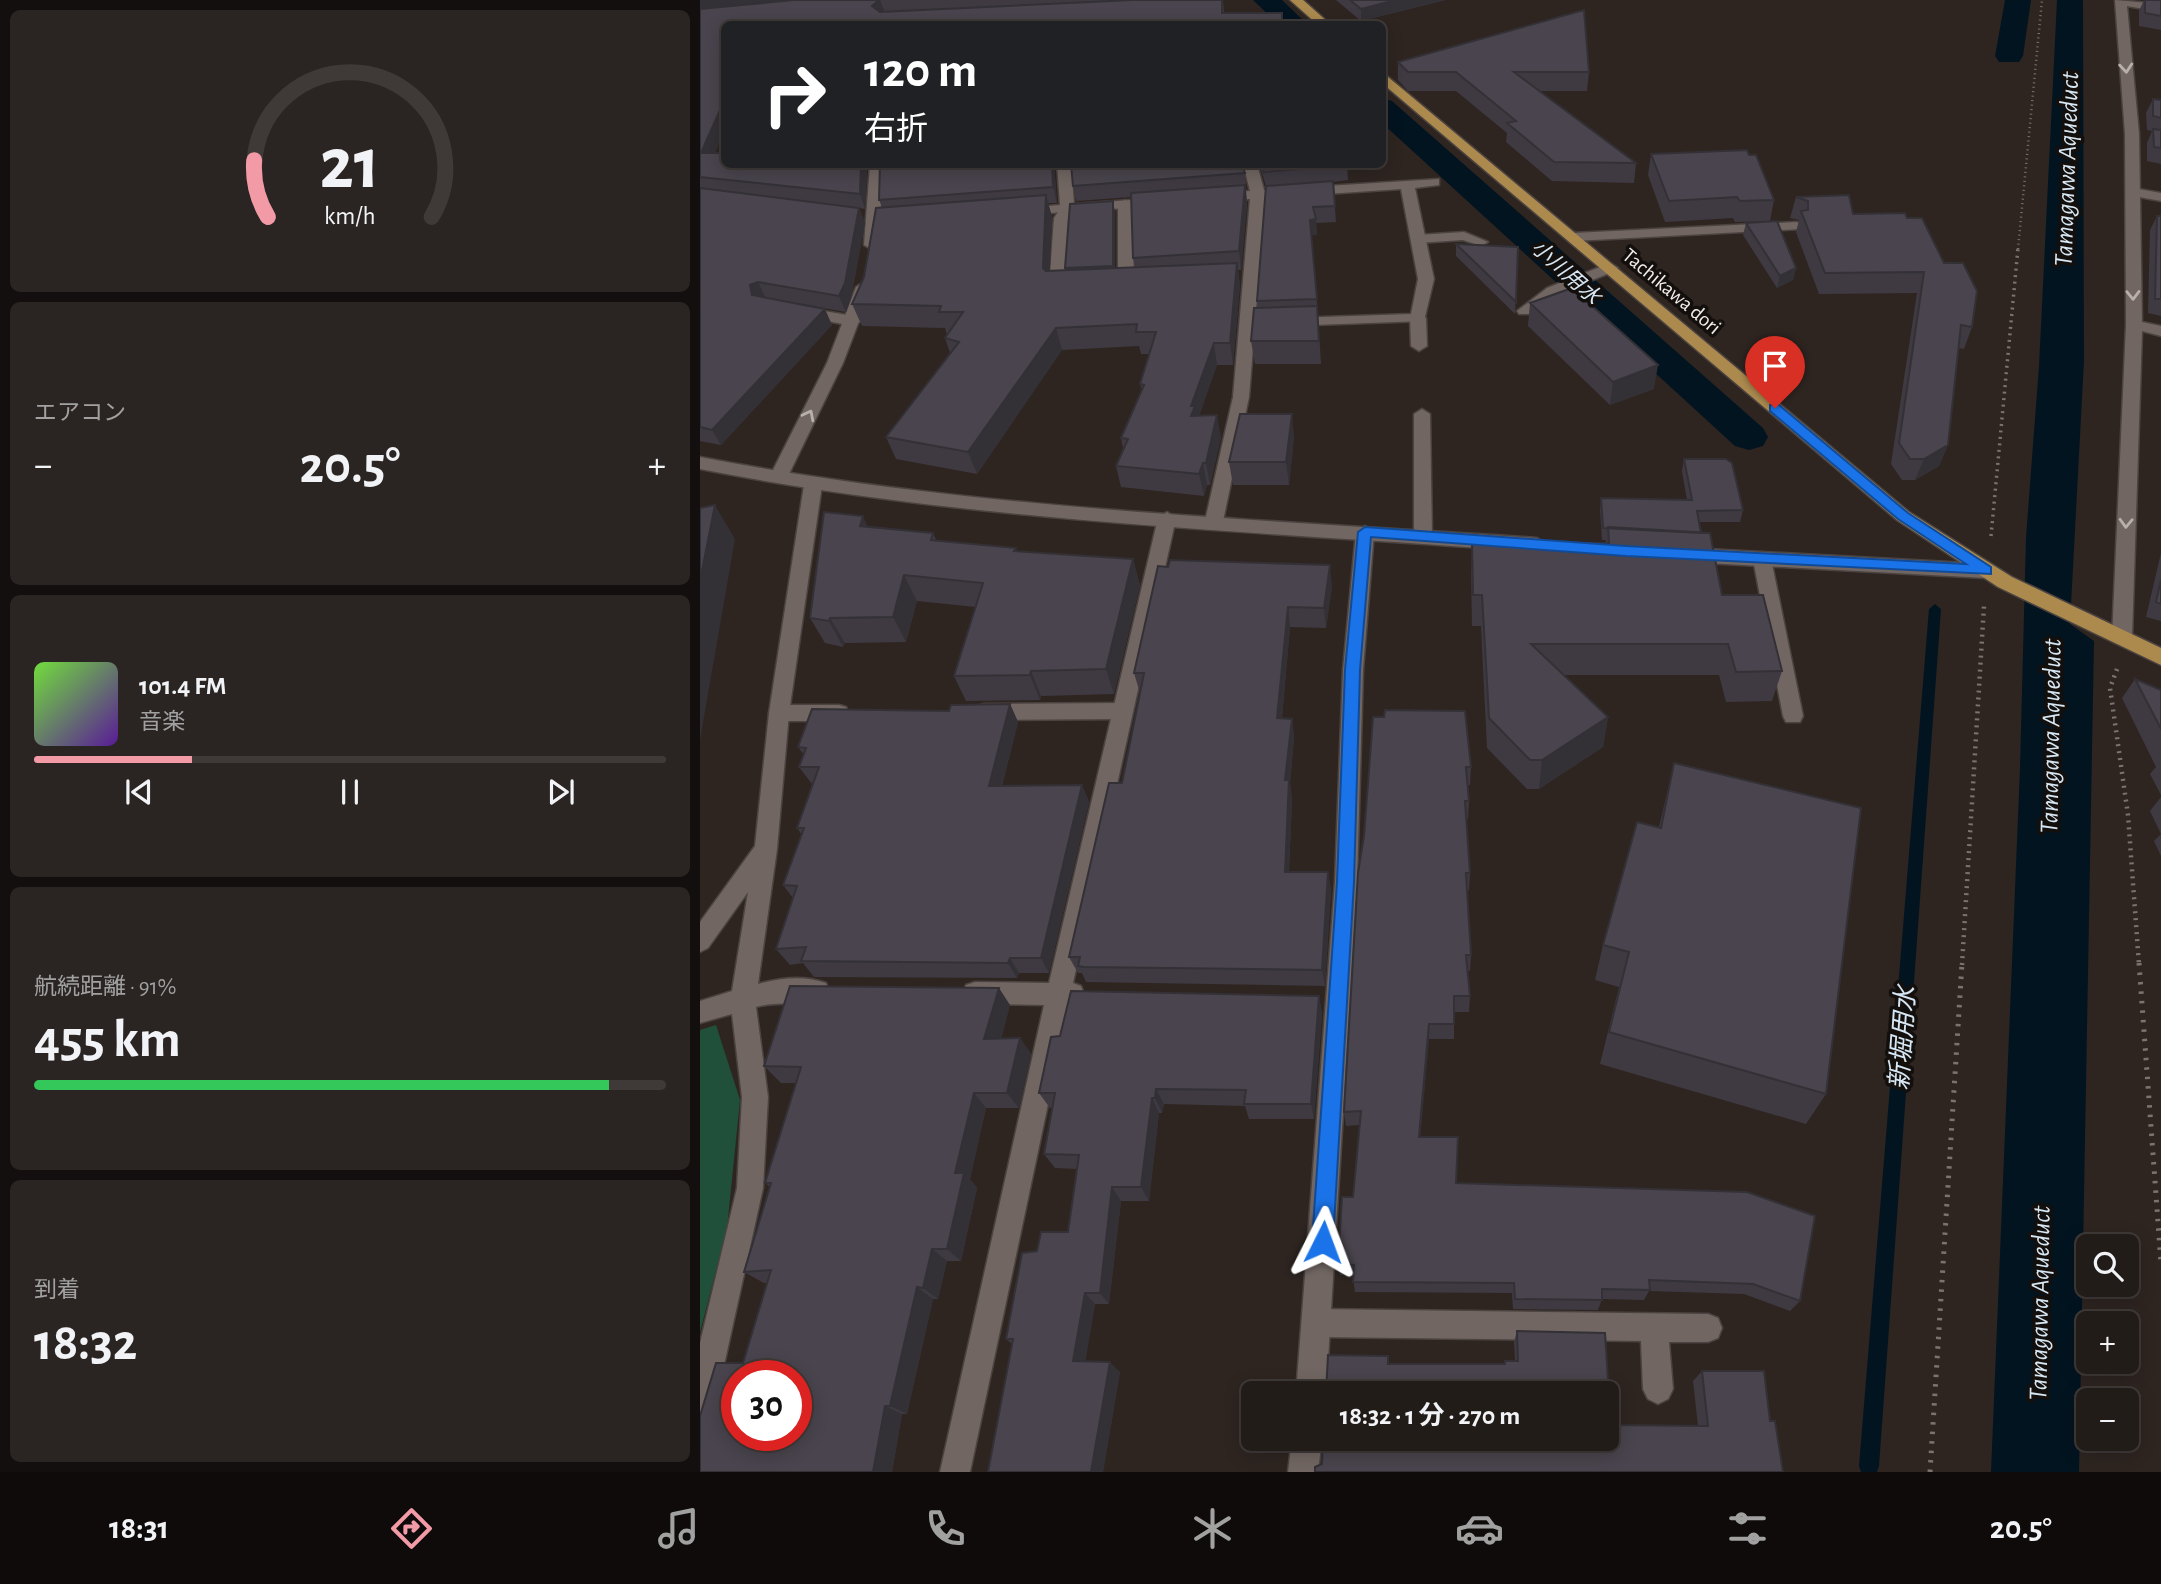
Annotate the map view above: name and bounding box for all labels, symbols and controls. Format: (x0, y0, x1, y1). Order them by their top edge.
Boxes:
text: 120 m (864, 47, 977, 96)
icon: right (749, 49, 840, 140)
one-way arrow (2118, 63, 2133, 74)
water label: Tamagawa Aqueduct (2051, 71, 2083, 267)
text: 右折 (864, 113, 928, 145)
text: 21 (320, 130, 380, 203)
text: km/h (324, 204, 376, 229)
water label: 小川用水 (1527, 236, 1606, 310)
street label: Tachikawa dori (1619, 244, 1725, 338)
one-way arrow (2126, 290, 2141, 301)
pin (1745, 336, 1805, 408)
icon: arrive (1756, 347, 1794, 385)
text: エアコン (34, 402, 126, 425)
one-way arrow (801, 410, 815, 422)
text: 20.5° (299, 440, 401, 492)
text: − (34, 447, 52, 485)
text: + (648, 447, 666, 485)
one-way arrow (2119, 517, 2134, 528)
water label: Tamagawa Aqueduct (2036, 638, 2066, 834)
text: 101.4 FM (139, 673, 227, 699)
text: 音楽 (139, 711, 185, 734)
icon: previous (120, 773, 158, 811)
icon: pause (331, 773, 369, 811)
icon: next (542, 773, 580, 811)
text: 航続距離 · 91% (34, 976, 177, 999)
water label: 新堀用水 (1885, 982, 1920, 1091)
text: 455 km (34, 1014, 181, 1066)
position arrow (1286, 1205, 1360, 1279)
water label: Tamagawa Aqueduct (2025, 1205, 2055, 1401)
map controls (2076, 1234, 2139, 1451)
button: search (2076, 1234, 2139, 1297)
text: 到着 (34, 1279, 80, 1302)
button: + (2076, 1311, 2139, 1374)
text: 18:32 (34, 1317, 137, 1369)
speed limit sign: 30 (721, 1360, 812, 1451)
button: − (2076, 1388, 2139, 1451)
text: 18:32 · 1 分 · 270 m (1340, 1403, 1520, 1429)
icon: directions (387, 1504, 436, 1553)
icon: music (654, 1504, 703, 1553)
icon: phone (921, 1504, 970, 1553)
icon: climate (1188, 1504, 1237, 1553)
icon: car (1455, 1504, 1504, 1553)
icon: filters (1723, 1504, 1772, 1553)
text: 18:31 (109, 1512, 169, 1544)
text: 20.5° (1990, 1512, 2052, 1544)

